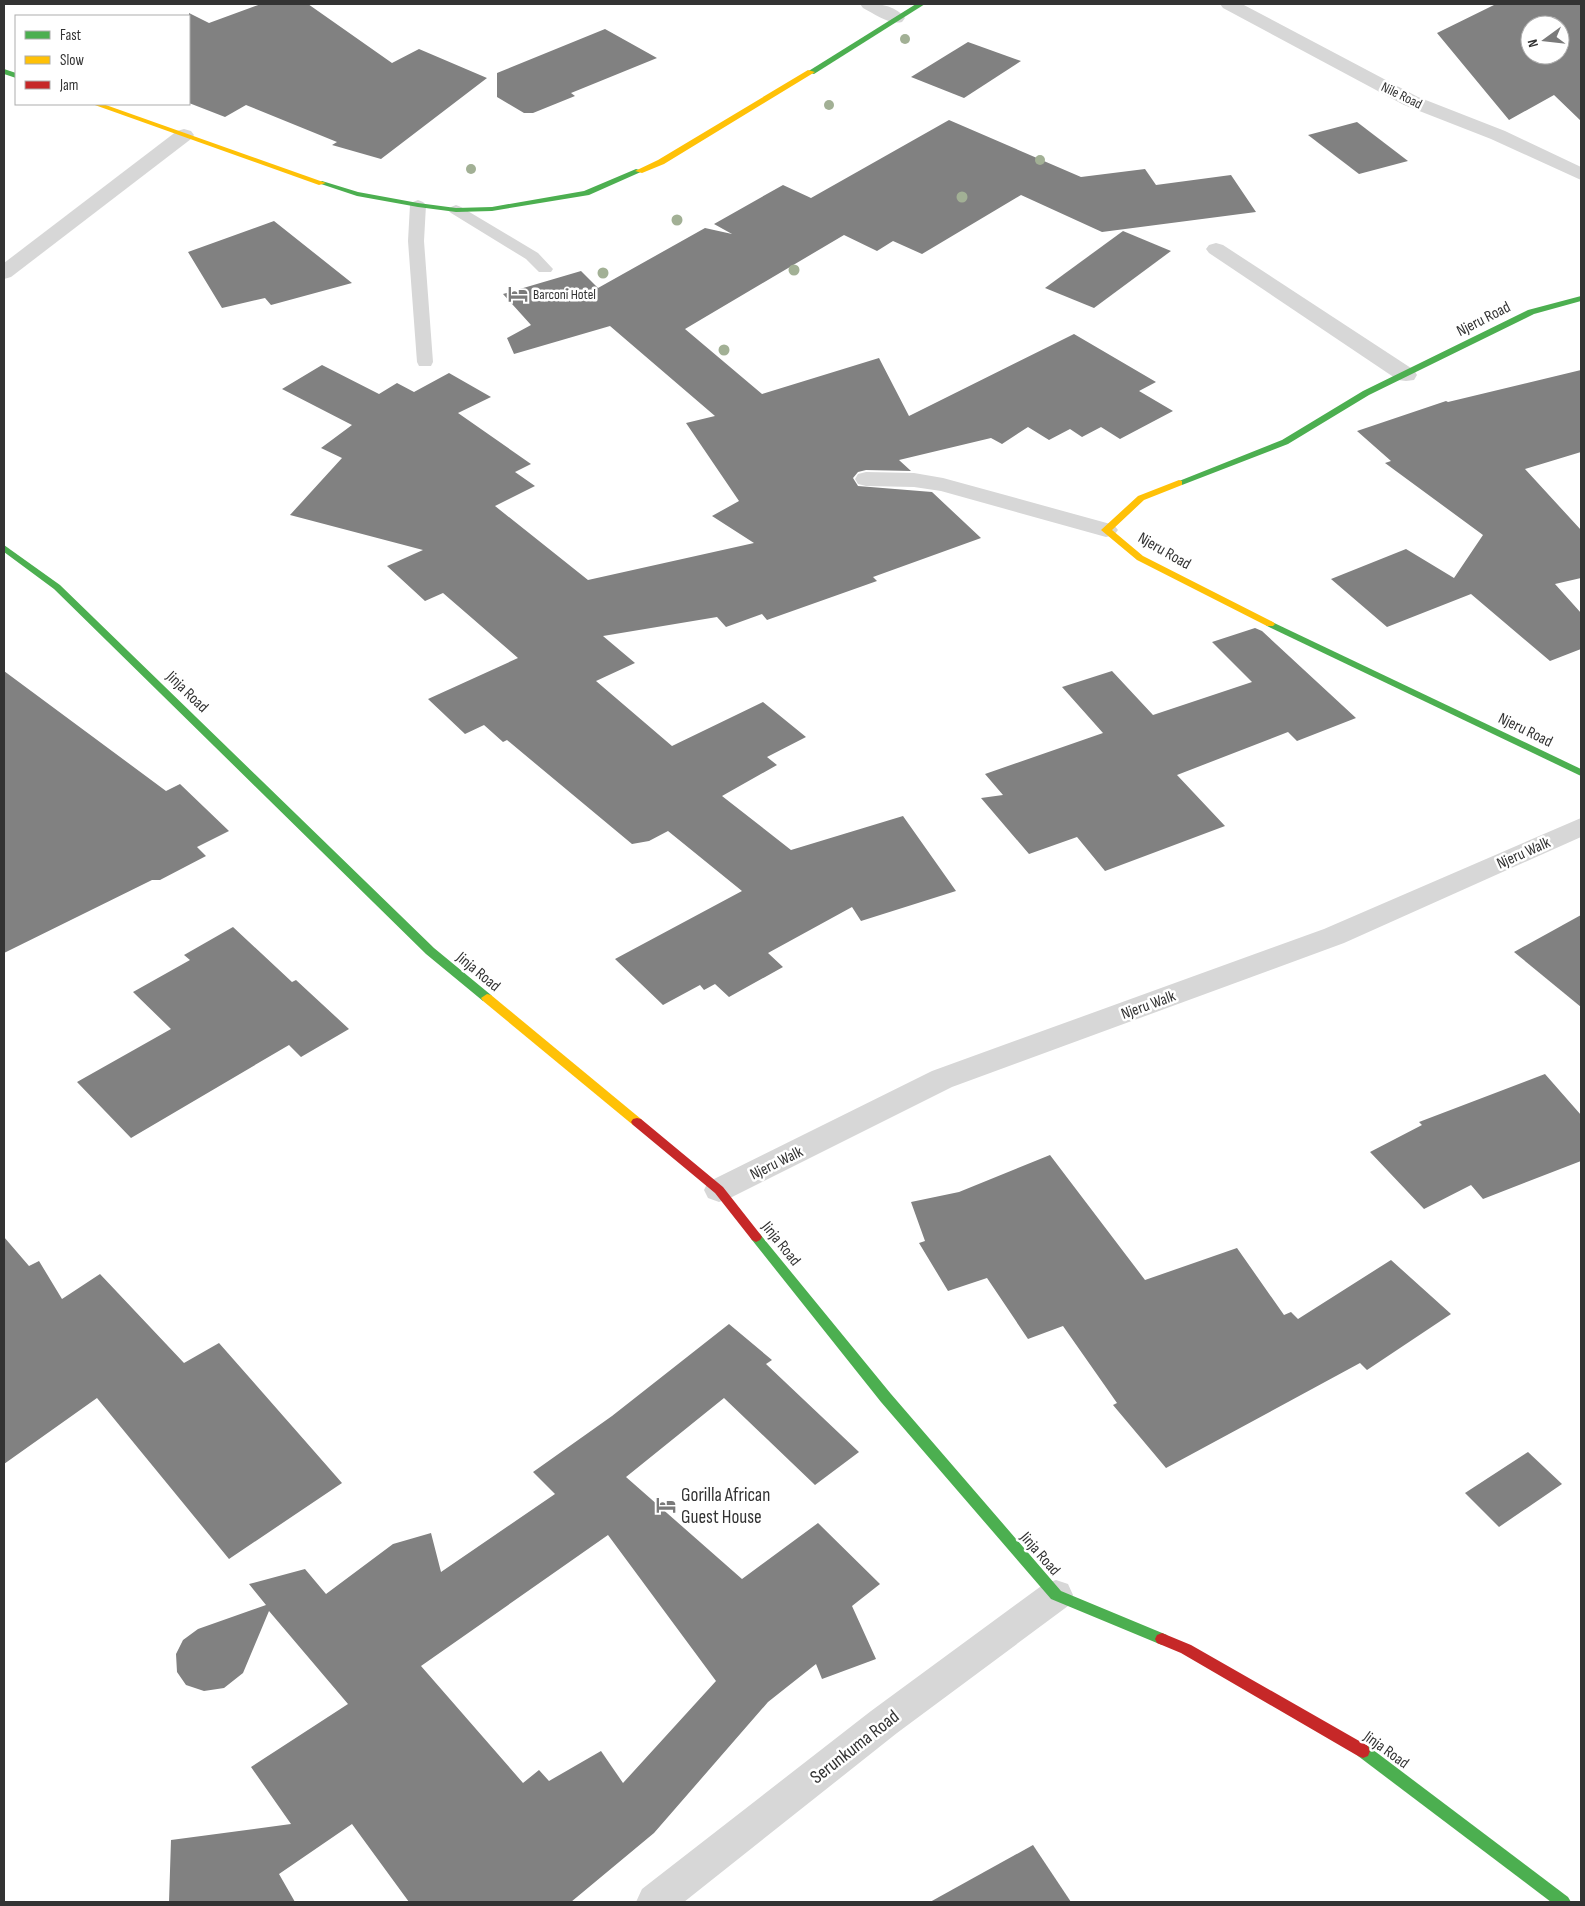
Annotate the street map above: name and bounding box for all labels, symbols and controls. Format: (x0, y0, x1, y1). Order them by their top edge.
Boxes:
legend (15, 15, 190, 105)
north arrow (1520, 15, 1570, 65)
text: Fast (60, 26, 82, 45)
text: N (1524, 37, 1542, 49)
text: Slow (60, 51, 84, 70)
text: Jam (59, 76, 78, 95)
street label: Nile Road (1378, 78, 1425, 113)
hotel icon: Barconi Hotel (507, 283, 529, 305)
place label: Barconi Hotel (533, 286, 596, 303)
street label: Njeru Road (1454, 298, 1514, 341)
street label: Njeru Road (1134, 529, 1194, 574)
street label: Jinja Road (161, 667, 212, 717)
street label: Njeru Road (1495, 709, 1556, 752)
street label: Njeru Walk (1494, 833, 1553, 874)
street label: Jinja Road (452, 948, 504, 996)
street label: Njeru Walk (1119, 987, 1178, 1024)
street label: Njeru Walk (747, 1142, 806, 1184)
street label: Jinja Road (757, 1217, 804, 1270)
place label: Gorilla African Guest House (681, 1484, 770, 1529)
hotel icon: Gorilla African Guest House (655, 1494, 677, 1516)
street label: Jinja Road (1015, 1528, 1064, 1580)
street label: Serunkuma Road (806, 1705, 904, 1789)
street label: Jinja Road (1359, 1727, 1412, 1773)

